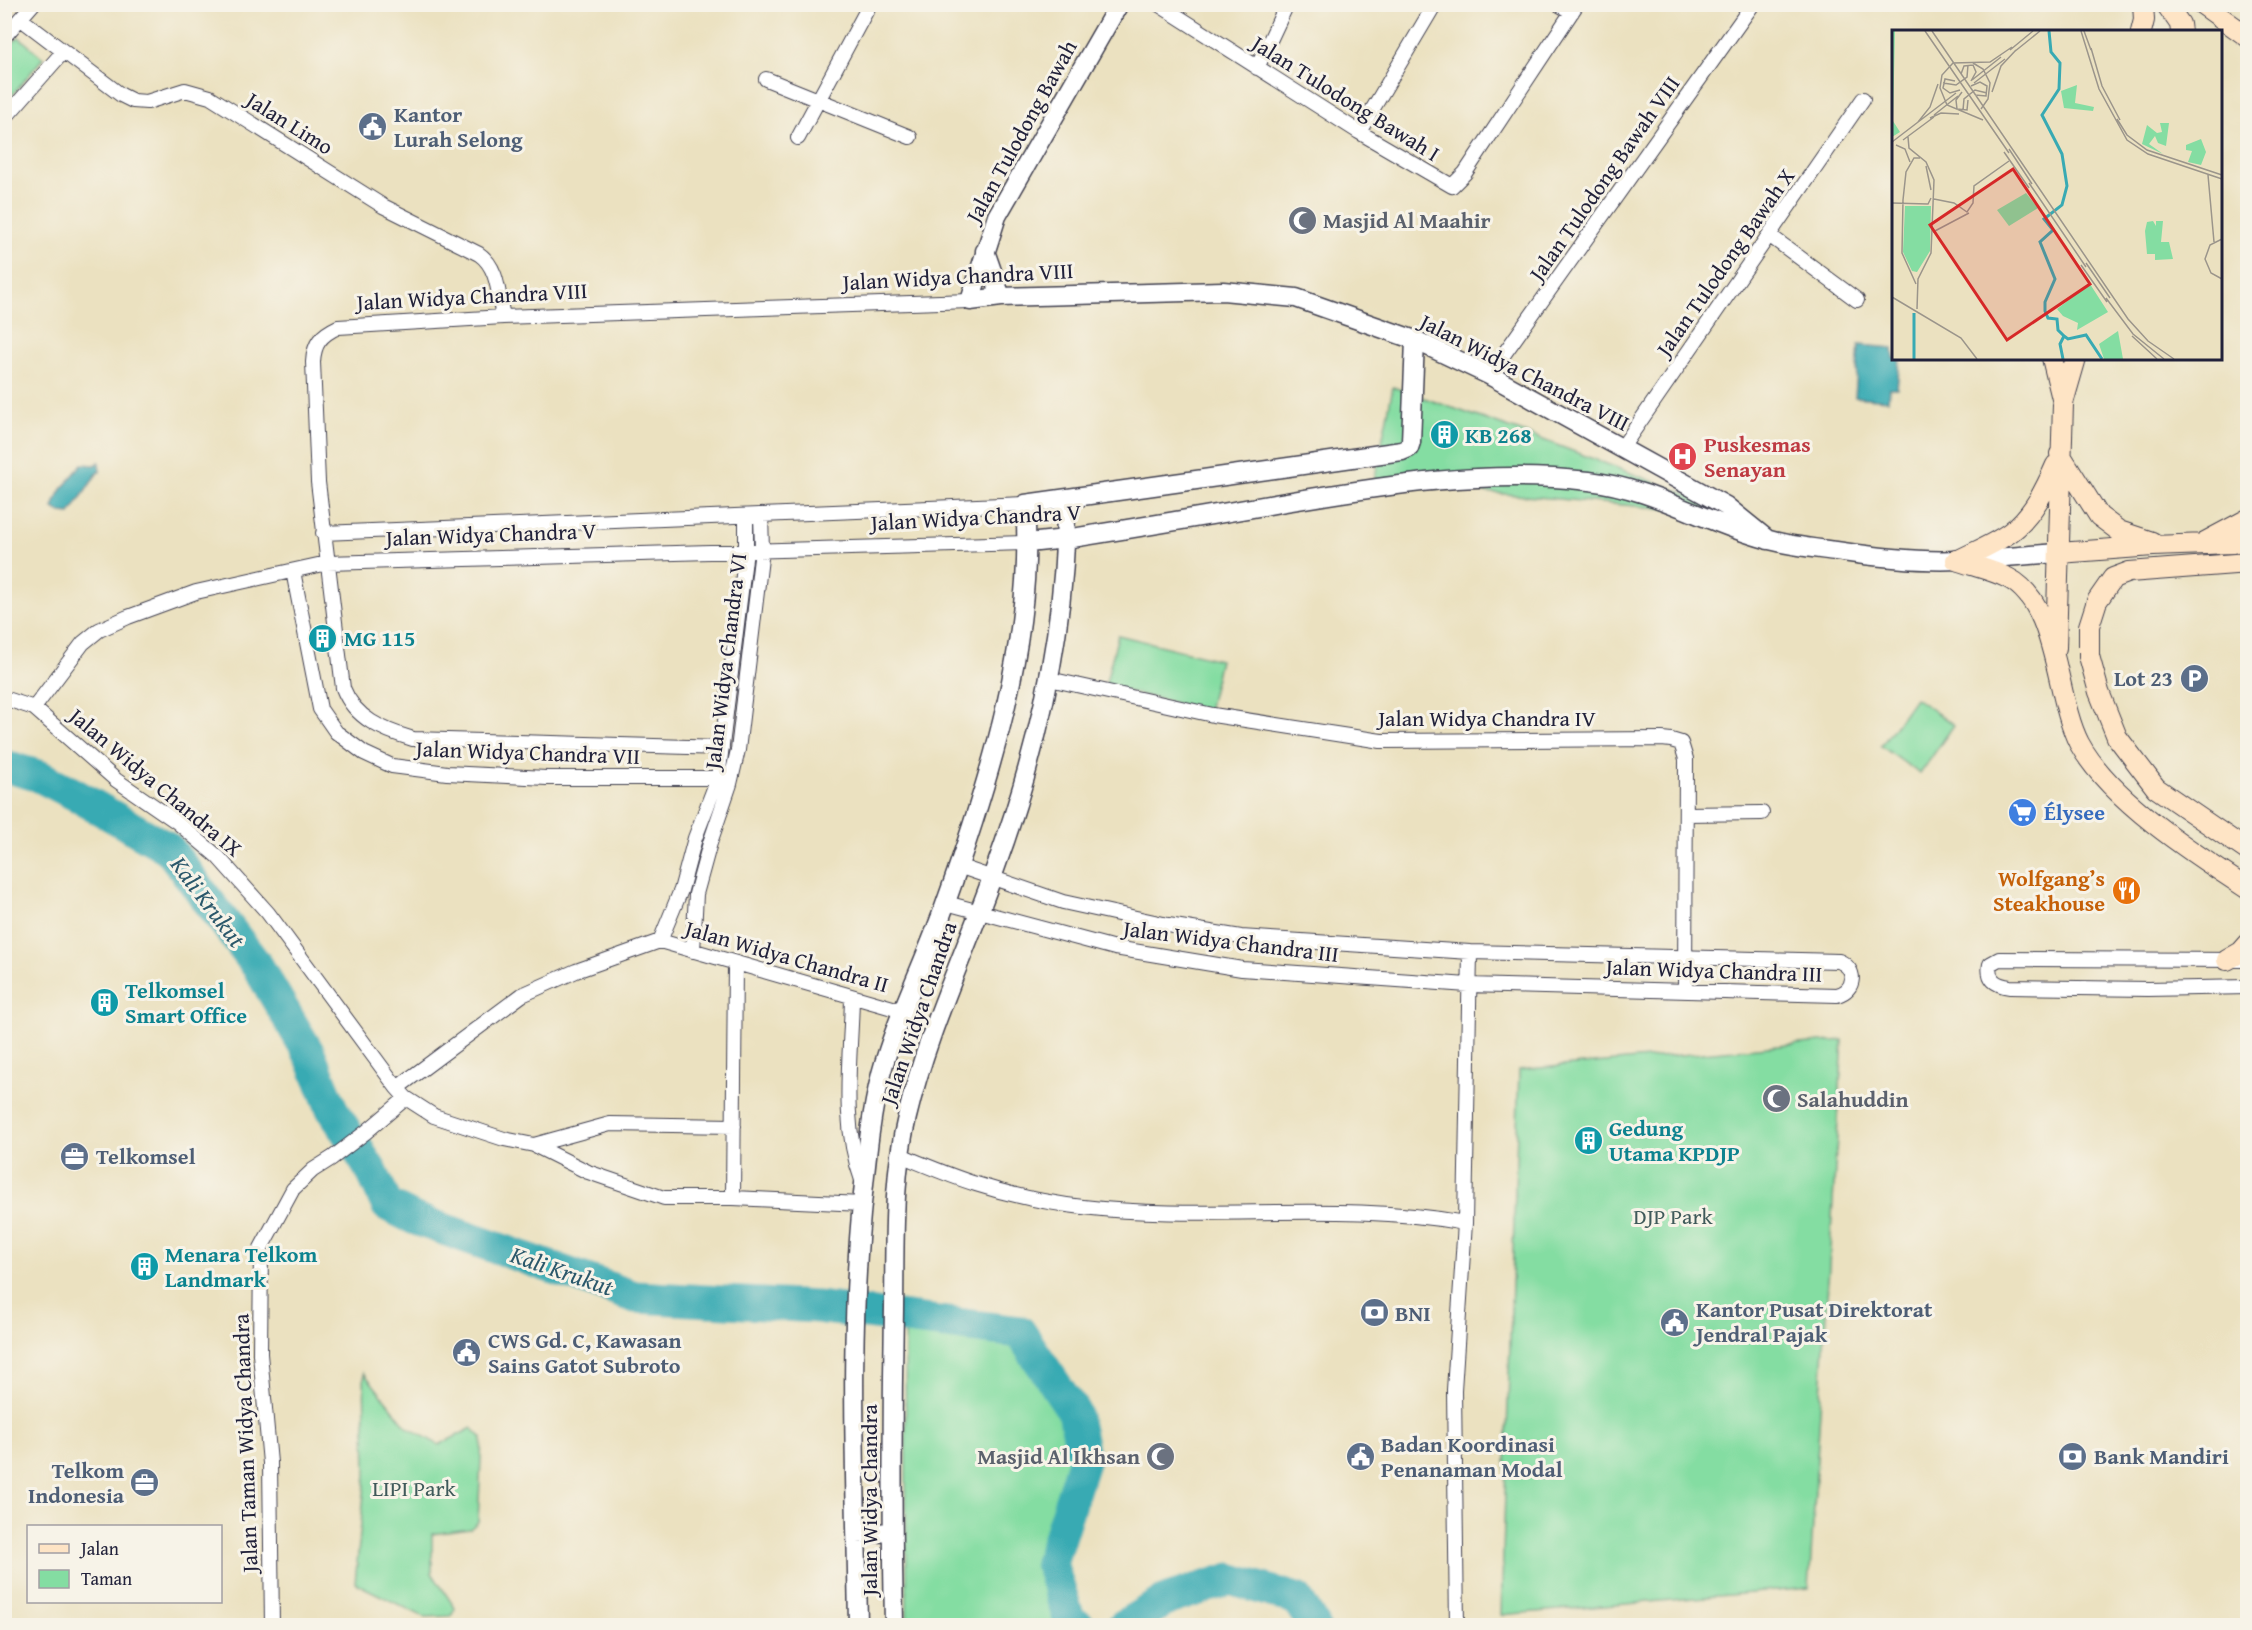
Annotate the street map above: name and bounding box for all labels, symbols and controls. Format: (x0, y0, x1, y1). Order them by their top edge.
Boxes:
street label: Jalan Tulodong Bawah I (1243, 26, 1446, 169)
inset map (1892, 30, 2222, 360)
street label: Jalan Tulodong Bawah (956, 33, 1085, 231)
street label: Jalan Tulodong Bawah VIII (1519, 69, 1687, 290)
street label: Jalan Limo (238, 82, 340, 162)
place label: Kantor Lurah Selong (394, 98, 523, 155)
public building icon: Kantor Lurah Selong (357, 111, 389, 143)
street label: Jalan Tulodong Bawah X (1646, 161, 1802, 365)
mosque icon: Masjid Al Maahir (1286, 204, 1318, 236)
place label: Masjid Al Maahir (1323, 204, 1491, 236)
street label: Jalan Widya Chandra VIII (839, 254, 1074, 298)
street label: Jalan Widya Chandra VIII (353, 274, 588, 318)
street label: Jalan Widya Chandra VIII (1412, 304, 1635, 439)
building icon: KB 268 (1428, 419, 1460, 451)
place label: KB 268 (1465, 419, 1532, 451)
place label: Puskesmas Senayan (1704, 428, 1811, 485)
hospital icon: Puskesmas Senayan (1667, 441, 1699, 473)
street label: Jalan Widya Chandra V (867, 496, 1082, 539)
street label: Jalan Widya Chandra V (382, 514, 597, 554)
street label: Jalan Widya Chandra VI (695, 551, 754, 774)
building icon: MG 115 (307, 622, 339, 654)
place label: MG 115 (344, 622, 415, 654)
place label: Lot 23 (2114, 662, 2173, 694)
parking icon: Lot 23 (2178, 662, 2210, 694)
street label: Jalan Widya Chandra IX (60, 698, 250, 864)
street label: Jalan Widya Chandra IV (1375, 702, 1596, 734)
street label: Jalan Widya Chandra VII (412, 732, 641, 772)
supermarket icon: Élysee (2007, 796, 2039, 828)
place label: Élysee (2044, 796, 2105, 828)
water label: Kali Krukut (162, 848, 255, 955)
place label: Wolfgang’s Steakhouse (1993, 862, 2105, 919)
restaurant icon: Wolfgang’s Steakhouse (2110, 875, 2142, 907)
street label: Jalan Widya Chandra II (679, 911, 892, 1000)
street label: Jalan Widya Chandra III (1118, 912, 1341, 970)
street label: Jalan Widya Chandra (871, 917, 965, 1112)
street label: Jalan Widya Chandra III (1602, 950, 1823, 990)
place label: Telkomsel Smart Office (125, 974, 247, 1031)
building icon: Telkomsel Smart Office (88, 987, 120, 1019)
mosque icon: Salahuddin (1760, 1083, 1792, 1115)
place label: Salahuddin (1797, 1083, 1909, 1115)
place label: Gedung Utama KPDJP (1609, 1112, 1740, 1169)
building icon: Gedung Utama KPDJP (1572, 1125, 1604, 1157)
office icon: Telkomsel (59, 1140, 91, 1172)
place label: Telkomsel (96, 1140, 196, 1172)
park label: DJP Park (1633, 1200, 1714, 1232)
water label: Kali Krukut (505, 1236, 619, 1305)
place label: Menara Telkom Landmark (165, 1238, 318, 1295)
building icon: Menara Telkom Landmark (128, 1251, 160, 1283)
place label: Kantor Pusat Direktorat Jendral Pajak (1692, 1293, 1933, 1350)
bank icon: BNI (1358, 1297, 1390, 1329)
place label: BNI (1395, 1297, 1431, 1329)
public building icon: Kantor Pusat Direktorat Jendral Pajak (1659, 1306, 1691, 1338)
street label: Jalan Taman Widya Chandra (224, 1312, 266, 1576)
place label: CWS Gd. C, Kawasan Sains Gatot Subroto (488, 1324, 681, 1381)
public building icon: CWS Gd. C, Kawasan Sains Gatot Subroto (451, 1337, 483, 1369)
street label: Jalan Widya Chandra (853, 1404, 885, 1599)
place label: Badan Koordinasi Penanaman Modal (1381, 1428, 1563, 1485)
place label: Masjid Al Ikhsan (977, 1440, 1140, 1472)
mosque icon: Masjid Al Ikhsan (1145, 1440, 1177, 1472)
bank icon: Bank Mandiri (2057, 1440, 2089, 1472)
place label: Bank Mandiri (2094, 1440, 2229, 1472)
public building icon: Badan Koordinasi Penanaman Modal (1344, 1441, 1376, 1473)
place label: Telkom Indonesia (28, 1454, 125, 1511)
office icon: Telkom Indonesia (129, 1467, 161, 1499)
park label: LIPI Park (372, 1472, 457, 1504)
legend (27, 1525, 222, 1603)
text: Jalan (79, 1535, 119, 1562)
text: Taman (81, 1565, 132, 1592)

